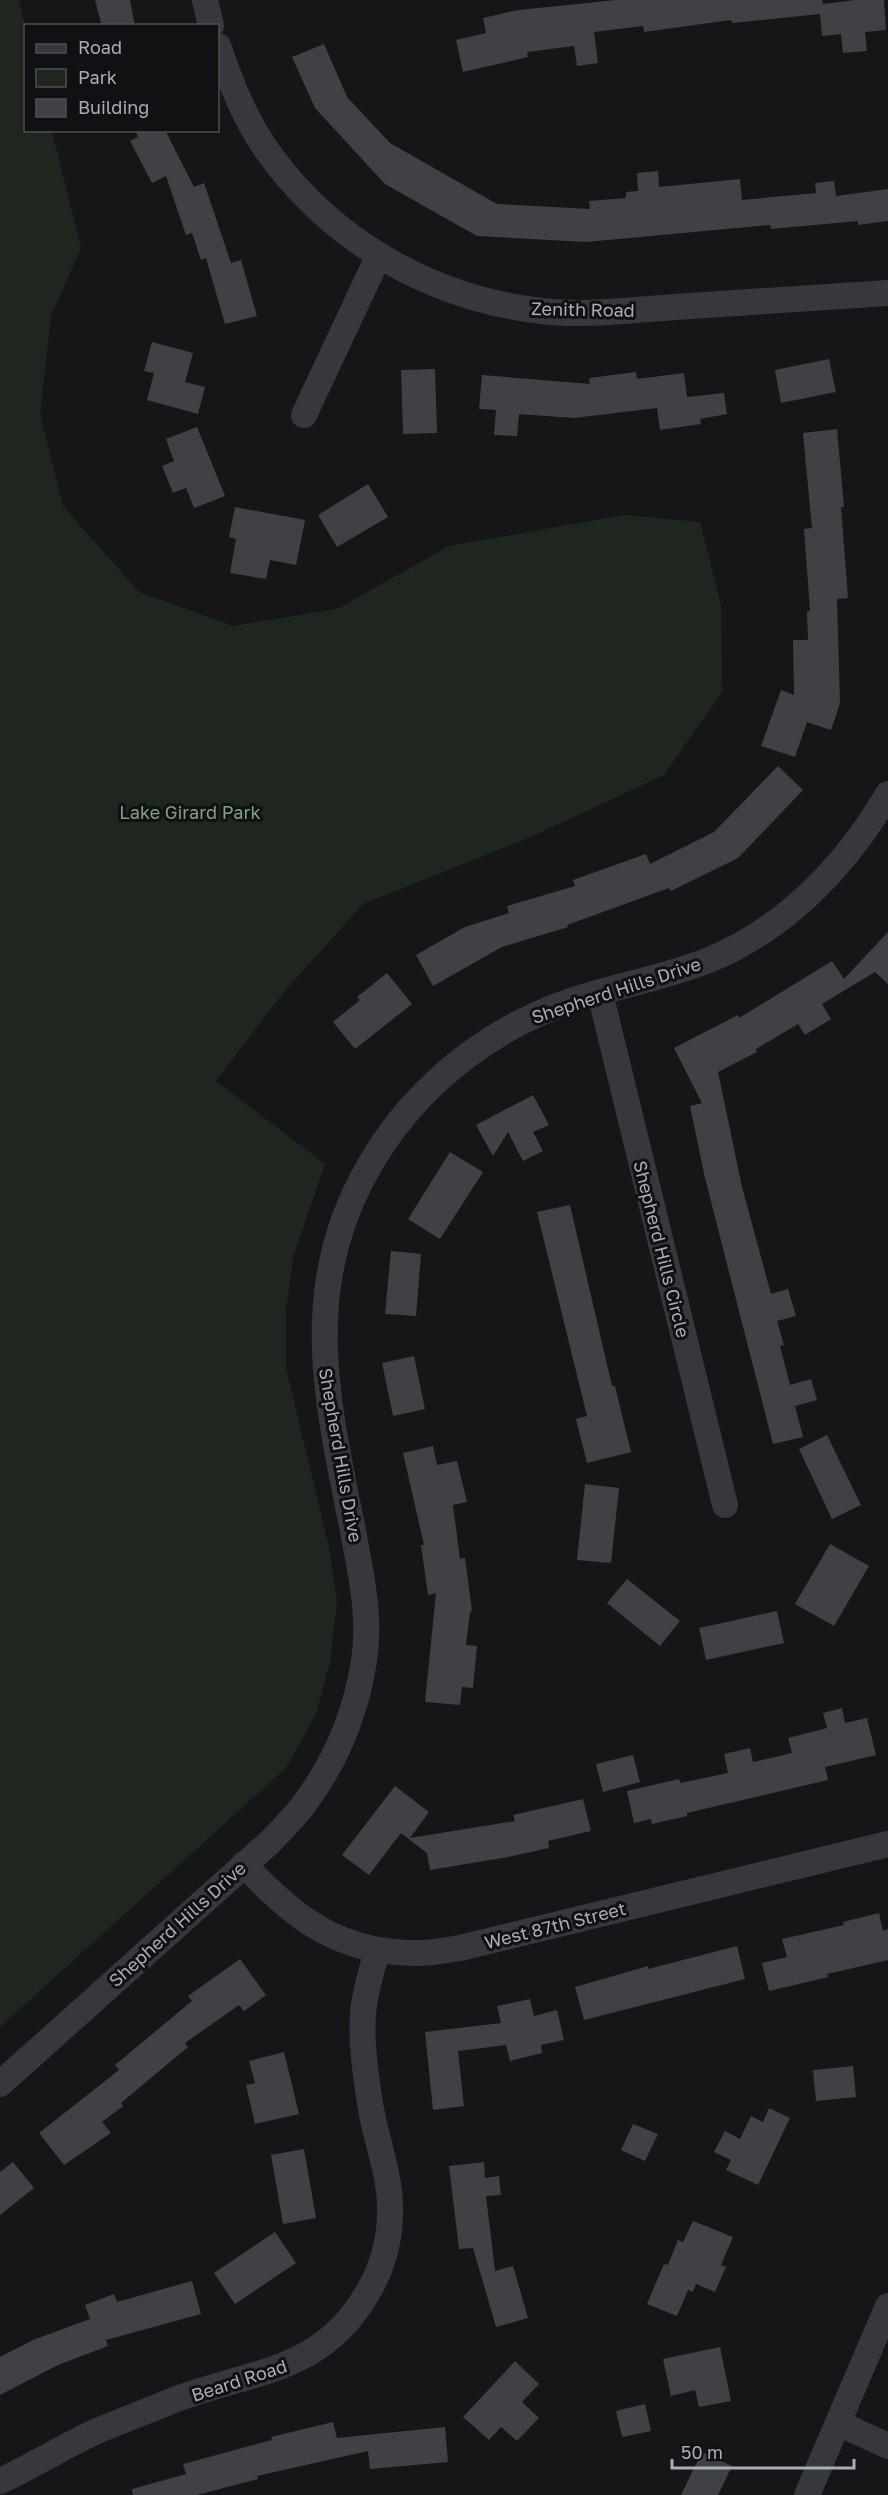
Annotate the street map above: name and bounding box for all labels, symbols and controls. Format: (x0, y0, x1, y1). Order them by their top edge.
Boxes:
legend (24, 24, 219, 132)
text: Road (78, 36, 122, 58)
text: Park (78, 66, 117, 88)
text: Building (78, 96, 149, 118)
street label: Zenith Road (531, 297, 635, 321)
park label: Lake Girard Park (119, 801, 261, 823)
street label: Shepherd Hills Drive (529, 952, 703, 1028)
street label: Shepherd Hills Circle (629, 1158, 695, 1340)
street label: Shepherd Hills Drive (315, 1366, 367, 1544)
street label: Shepherd Hills Drive (104, 1857, 250, 1991)
street label: West 87th Street (482, 1897, 628, 1953)
street label: Beard Road (188, 2354, 290, 2406)
scale bar (672, 2432, 854, 2470)
text: 50 m (681, 2441, 723, 2463)

